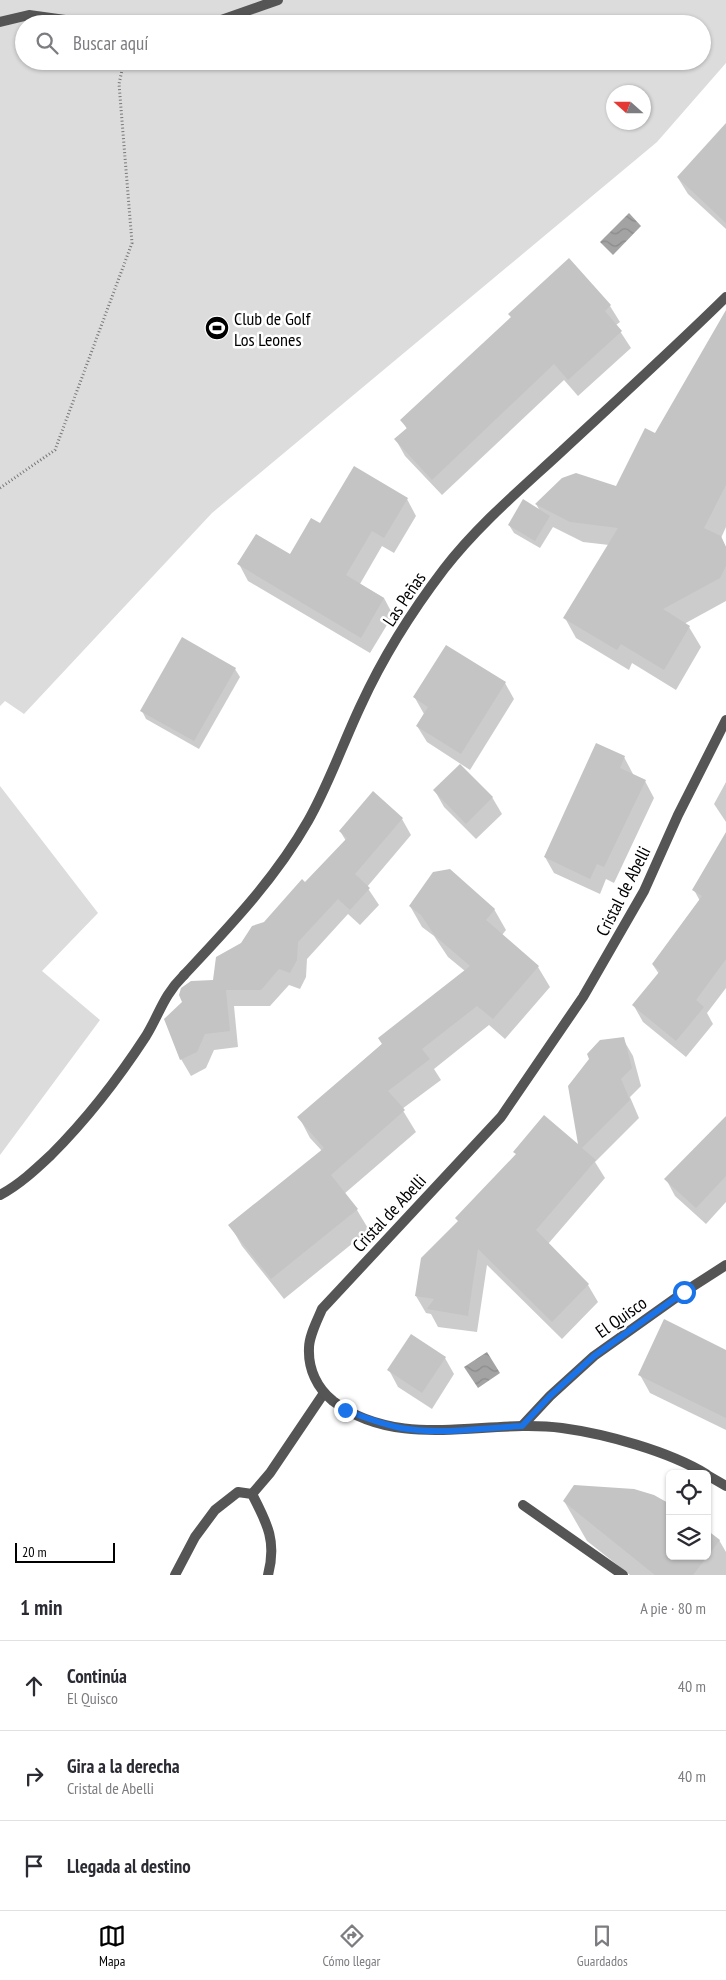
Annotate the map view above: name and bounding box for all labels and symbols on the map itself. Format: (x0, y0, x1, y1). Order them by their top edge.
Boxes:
north arrow (606, 85, 651, 130)
place label: Club de Golf Los Leones (234, 307, 312, 351)
sports icon: Club de Golf Los Leones (204, 315, 230, 341)
street label: Las Peñas (378, 567, 430, 631)
street label: Cristal de Abelli (591, 842, 655, 940)
street label: Cristal de Abelli (347, 1169, 431, 1257)
route start (673, 1281, 696, 1304)
street label: El Quisco (591, 1291, 651, 1343)
route end (334, 1399, 357, 1422)
scale bar (15, 1540, 115, 1563)

